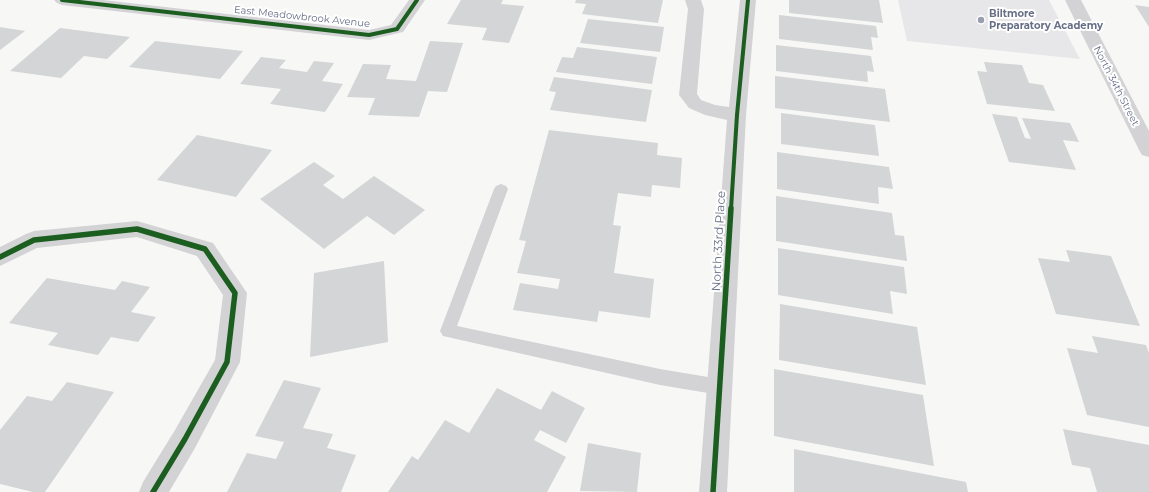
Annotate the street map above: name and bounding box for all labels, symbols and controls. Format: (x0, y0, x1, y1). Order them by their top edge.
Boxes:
street label: East Meadowbrook Avenue (233, 4, 371, 30)
place label: Biltmore Preparatory Academy (989, 8, 1103, 32)
marker: Biltmore Preparatory Academy (976, 15, 986, 25)
street label: North 34th Street (1091, 44, 1141, 128)
street label: North 33rd Place (709, 190, 729, 292)

